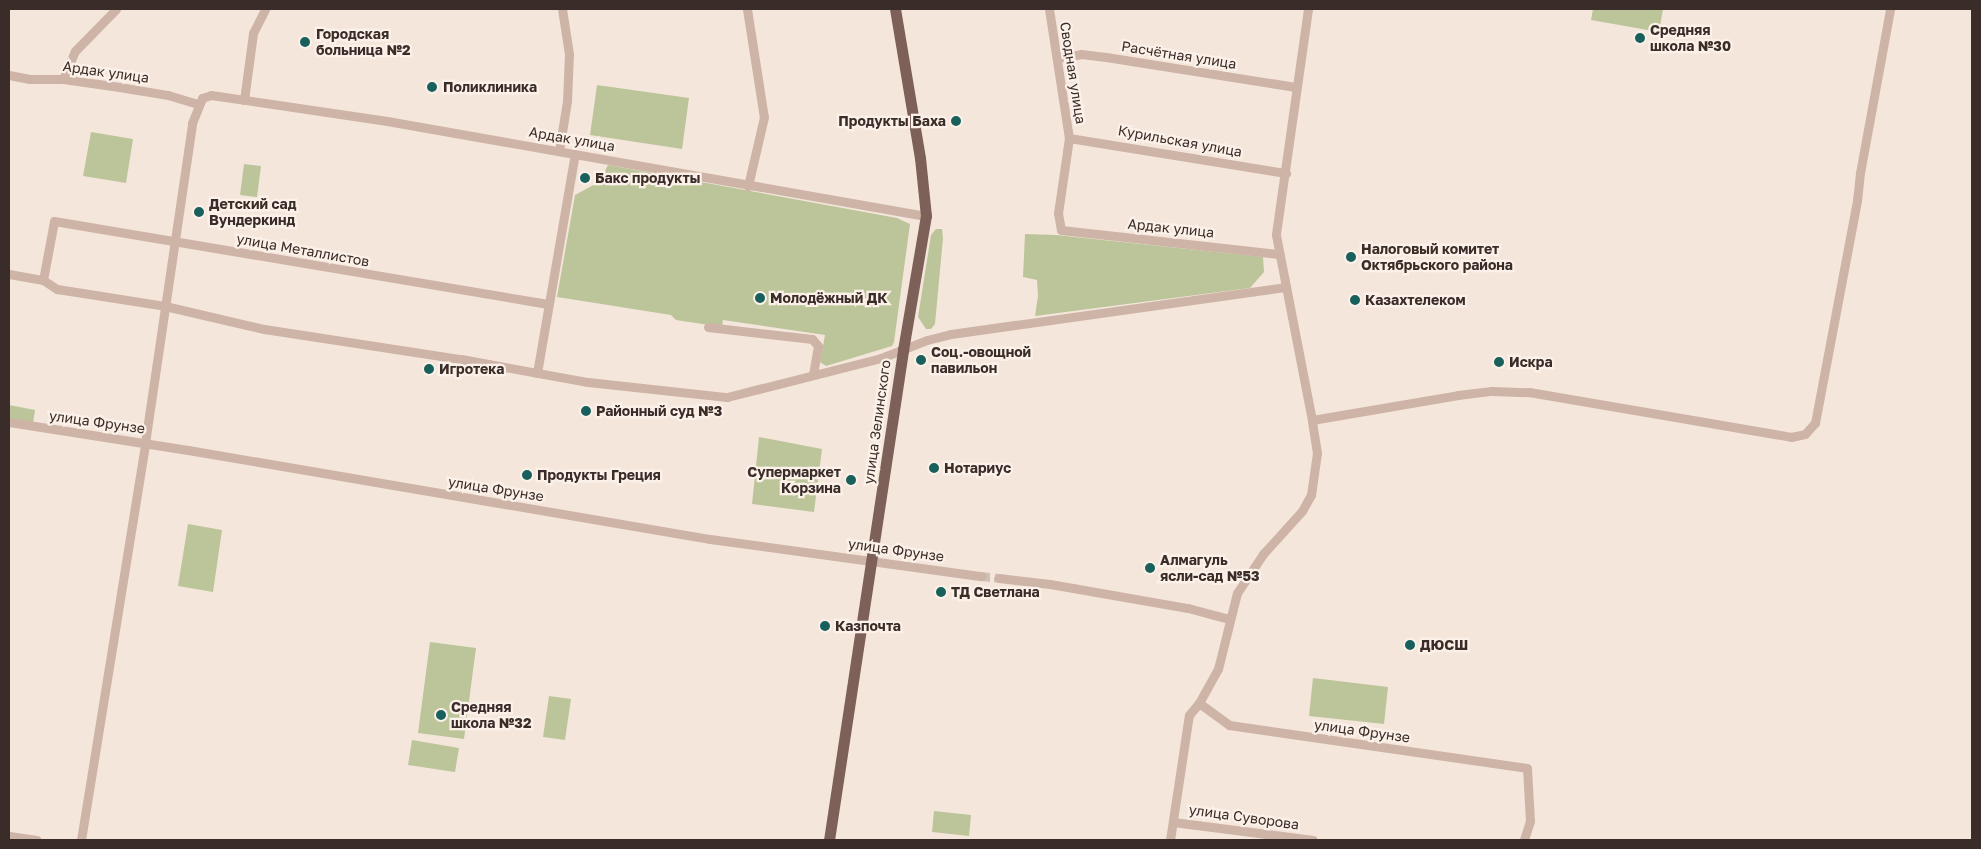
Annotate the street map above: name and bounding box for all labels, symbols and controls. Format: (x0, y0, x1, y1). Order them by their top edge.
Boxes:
street label: Сводная улица (1057, 21, 1089, 125)
place label: Средняя школа №30 (1650, 22, 1731, 54)
place label: Городская больница №2 (316, 26, 410, 58)
marker: Средняя школа №30 (1634, 32, 1646, 44)
marker: Городская больница №2 (298, 35, 312, 49)
street label: Расчётная улица (1120, 38, 1238, 72)
street label: Ардак улица (62, 58, 150, 86)
place label: Поликлиника (443, 79, 537, 95)
marker: Поликлиника (425, 80, 439, 94)
place label: Продукты Баха (838, 113, 946, 129)
marker: Продукты Баха (950, 115, 962, 127)
street label: Курильская улица (1117, 122, 1243, 160)
street label: Ардак улица (528, 123, 616, 155)
place label: Бакс продукты (595, 170, 700, 186)
marker: Бакс продукты (579, 172, 591, 184)
place label: Детский сад Вундеркинд (209, 196, 296, 228)
marker: Детский сад Вундеркинд (193, 206, 205, 218)
street label: Ардак улица (1127, 215, 1215, 241)
street label: улица Металлистов (235, 230, 371, 270)
place label: Налоговый комитет Октябрьского района (1361, 241, 1513, 274)
marker: Налоговый комитет Октябрьского района (1345, 251, 1357, 263)
place label: Молодёжный ДК (770, 290, 888, 306)
marker: Молодёжный ДК (754, 292, 766, 304)
place label: Казахтелеком (1365, 292, 1465, 308)
marker: Казахтелеком (1349, 294, 1361, 306)
place label: Соц.-овощной павильон (931, 344, 1031, 377)
marker: Соц.-овощной павильон (915, 354, 927, 366)
place label: Искра (1509, 354, 1553, 370)
marker: Искра (1493, 356, 1505, 368)
street label: улица Зелинского (860, 359, 894, 485)
place label: Игротека (439, 361, 504, 377)
marker: Игротека (423, 363, 435, 375)
place label: Районный суд №3 (596, 403, 722, 419)
marker: Районный суд №3 (580, 405, 592, 417)
street label: улица Фрунзе (48, 407, 146, 437)
place label: Нотариус (944, 460, 1011, 476)
marker: Нотариус (928, 462, 940, 474)
place label: Супермаркет Корзина (747, 464, 841, 497)
place label: Продукты Греция (537, 467, 661, 483)
marker: Продукты Греция (521, 469, 533, 481)
street label: улица Фрунзе (447, 473, 545, 505)
marker: Супермаркет Корзина (845, 474, 857, 486)
street label: улица Фрунзе (847, 535, 945, 565)
place label: Алмагуль ясли-сад №53 (1160, 552, 1259, 584)
marker: Алмагуль ясли-сад №53 (1144, 562, 1156, 574)
place label: ТД Светлана (951, 584, 1040, 600)
marker: ТД Светлана (935, 586, 947, 598)
place label: Казпочта (835, 618, 901, 634)
marker: Казпочта (819, 620, 831, 632)
place label: ДЮСШ (1420, 637, 1468, 653)
marker: ДЮСШ (1404, 639, 1416, 651)
place label: Средняя школа №32 (451, 699, 531, 732)
marker: Средняя школа №32 (435, 709, 447, 721)
street label: улица Фрунзе (1313, 716, 1411, 746)
street label: улица Суворова (1188, 801, 1300, 833)

